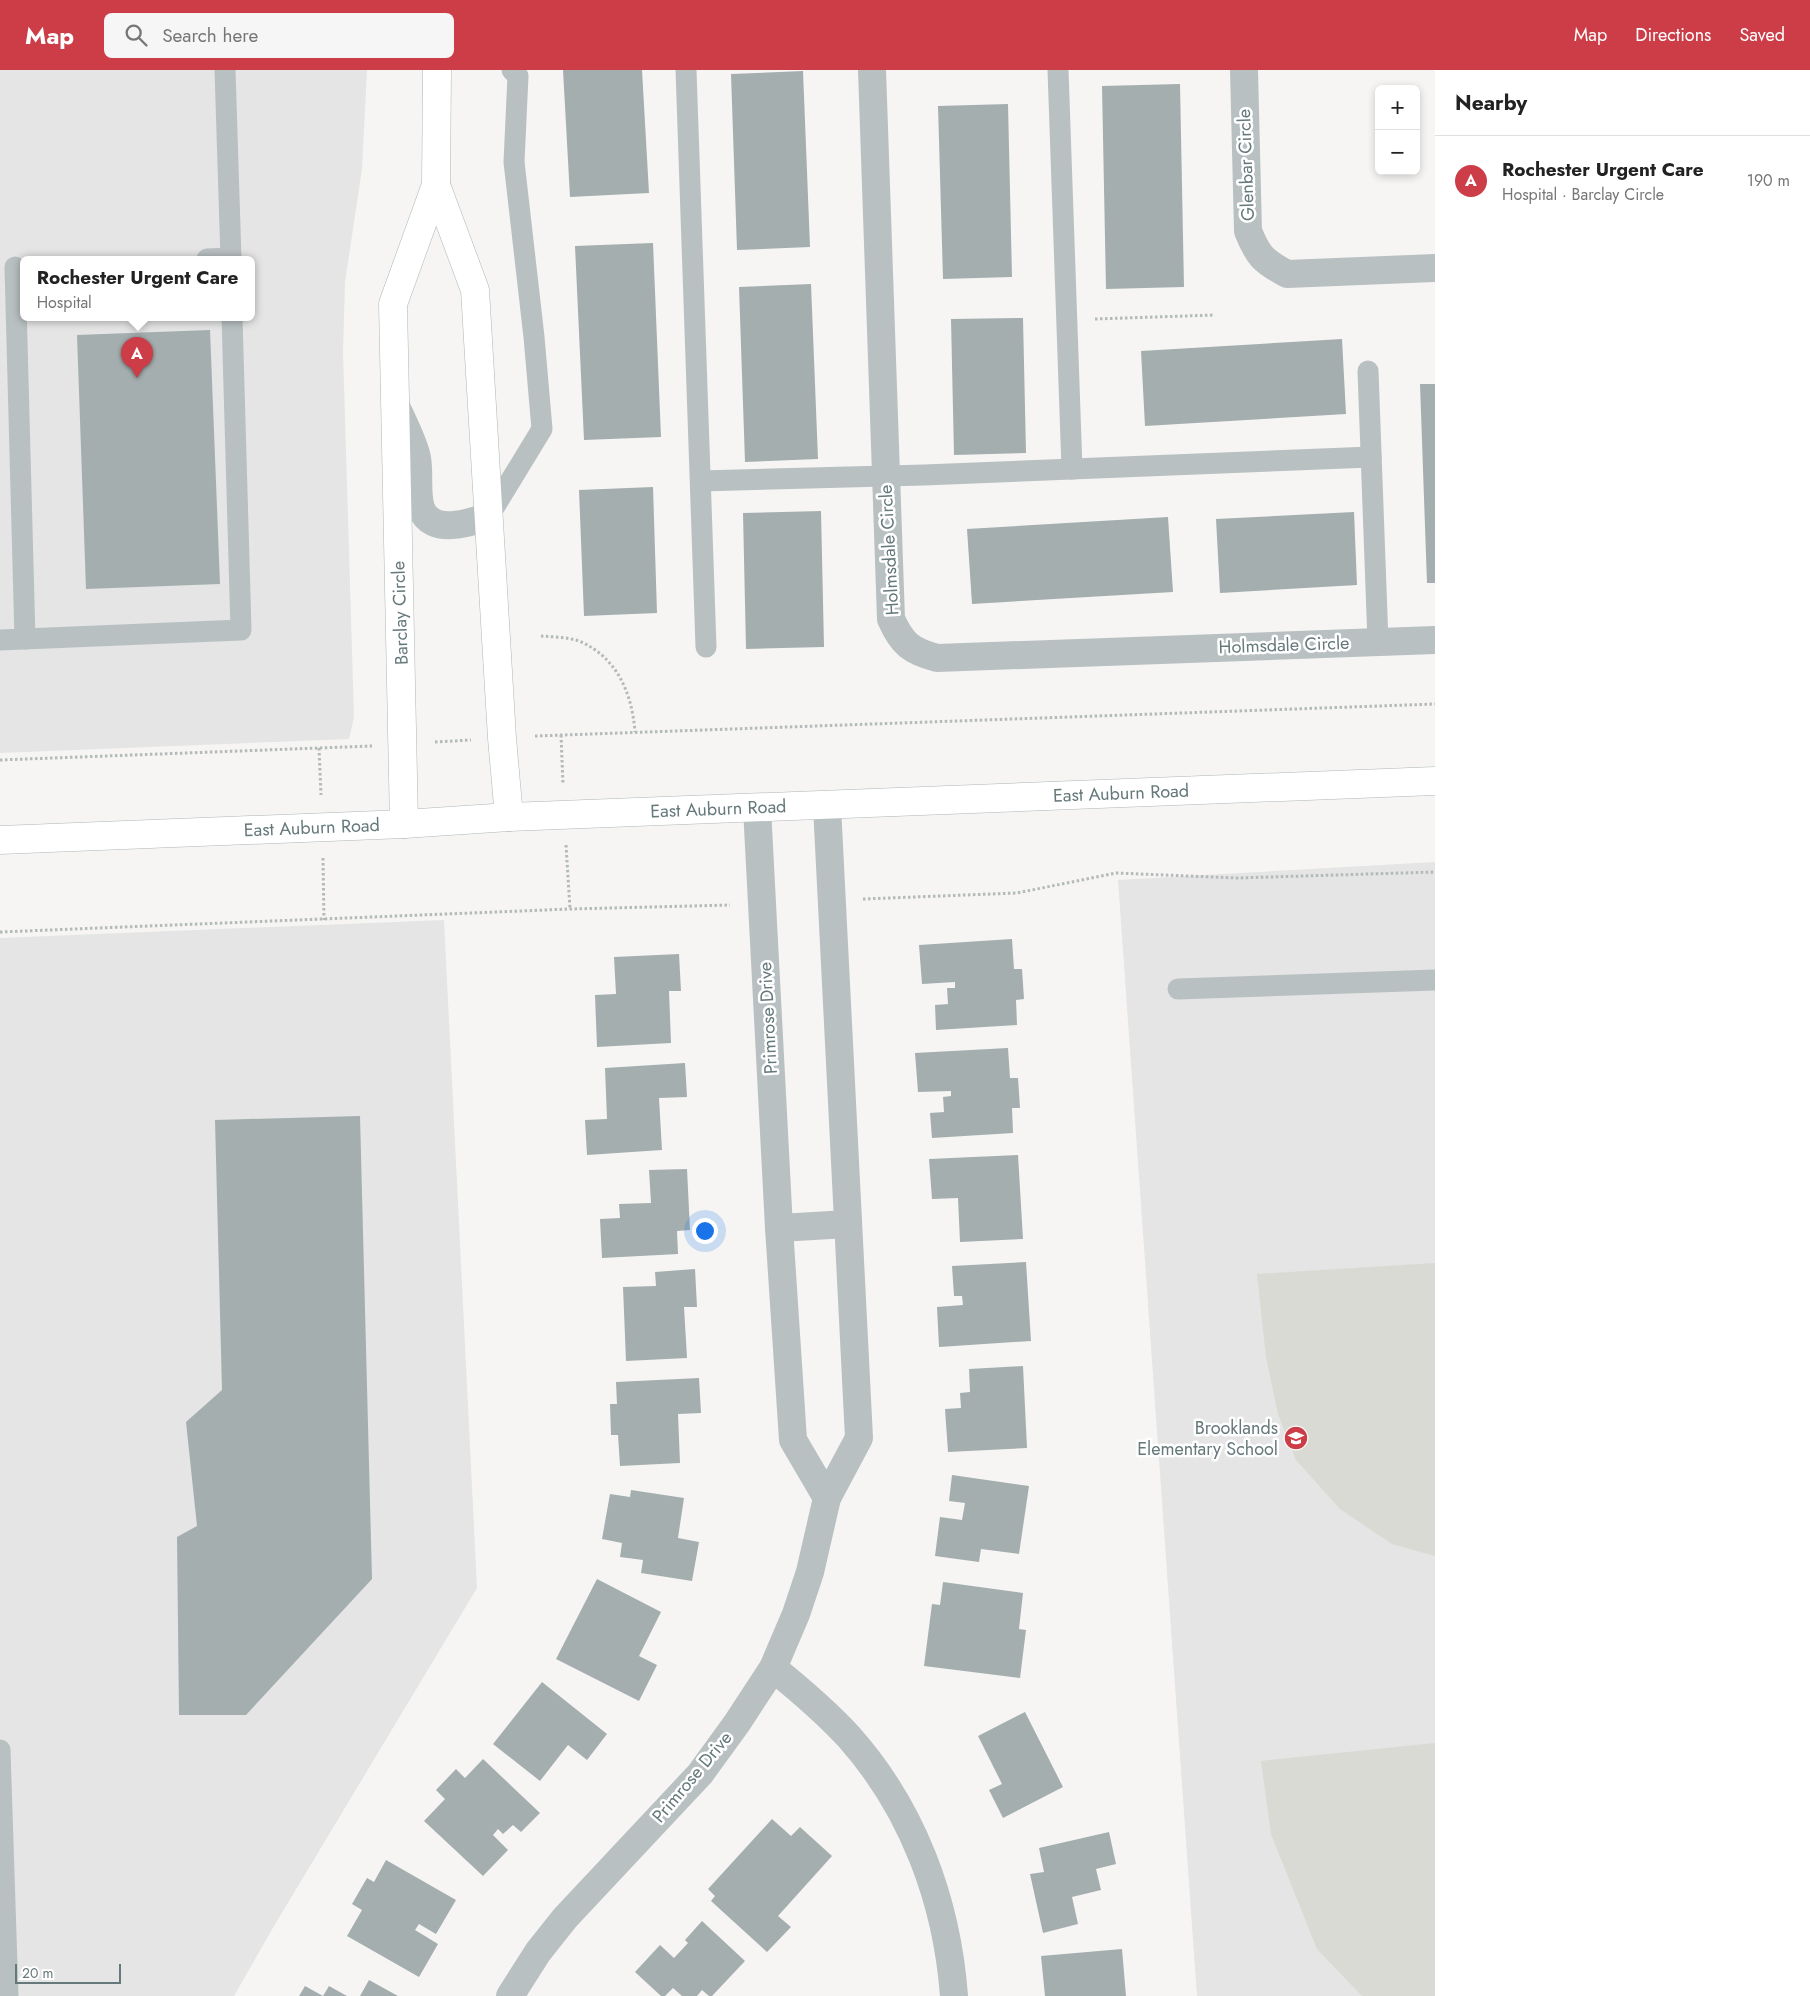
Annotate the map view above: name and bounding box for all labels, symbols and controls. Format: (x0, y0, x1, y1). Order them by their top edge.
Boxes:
search box (104, 13, 454, 58)
text: Map (25, 18, 74, 53)
icon: search (122, 21, 150, 49)
text: Search here (162, 22, 258, 49)
text: Map (1574, 22, 1607, 48)
text: Directions (1635, 22, 1711, 48)
text: Saved (1739, 22, 1785, 48)
map controls (1375, 85, 1420, 175)
button: + (1375, 85, 1420, 130)
text: Nearby (1455, 88, 1527, 118)
street label: Glenbar Circle (1231, 108, 1261, 222)
button: − (1375, 130, 1420, 175)
text: Rochester Urgent Care (1502, 156, 1704, 183)
text: A (1465, 169, 1477, 192)
text: 190 m (1747, 169, 1790, 192)
text: Hospital · Barclay Circle (1502, 183, 1664, 206)
popup (20, 256, 255, 321)
text: Rochester Urgent Care (37, 264, 238, 291)
text: Hospital (37, 291, 92, 314)
pin: A (121, 337, 153, 378)
street label: Holmsdale Circle (873, 484, 905, 616)
street label: Barclay Circle (385, 560, 415, 666)
street label: Holmsdale Circle (1218, 630, 1350, 660)
street label: East Auburn Road (1052, 778, 1190, 809)
street label: East Auburn Road (650, 793, 787, 824)
street label: East Auburn Road (243, 812, 380, 843)
street label: Primrose Drive (752, 961, 784, 1075)
your location (692, 1218, 718, 1244)
place label: Brooklands Elementary School (1137, 1415, 1278, 1462)
school or university icon: Brooklands Elementary School (1283, 1425, 1309, 1451)
street label: Primrose Drive (646, 1726, 738, 1828)
scale bar (15, 1961, 121, 1984)
text: 20 m (22, 1963, 54, 1983)

